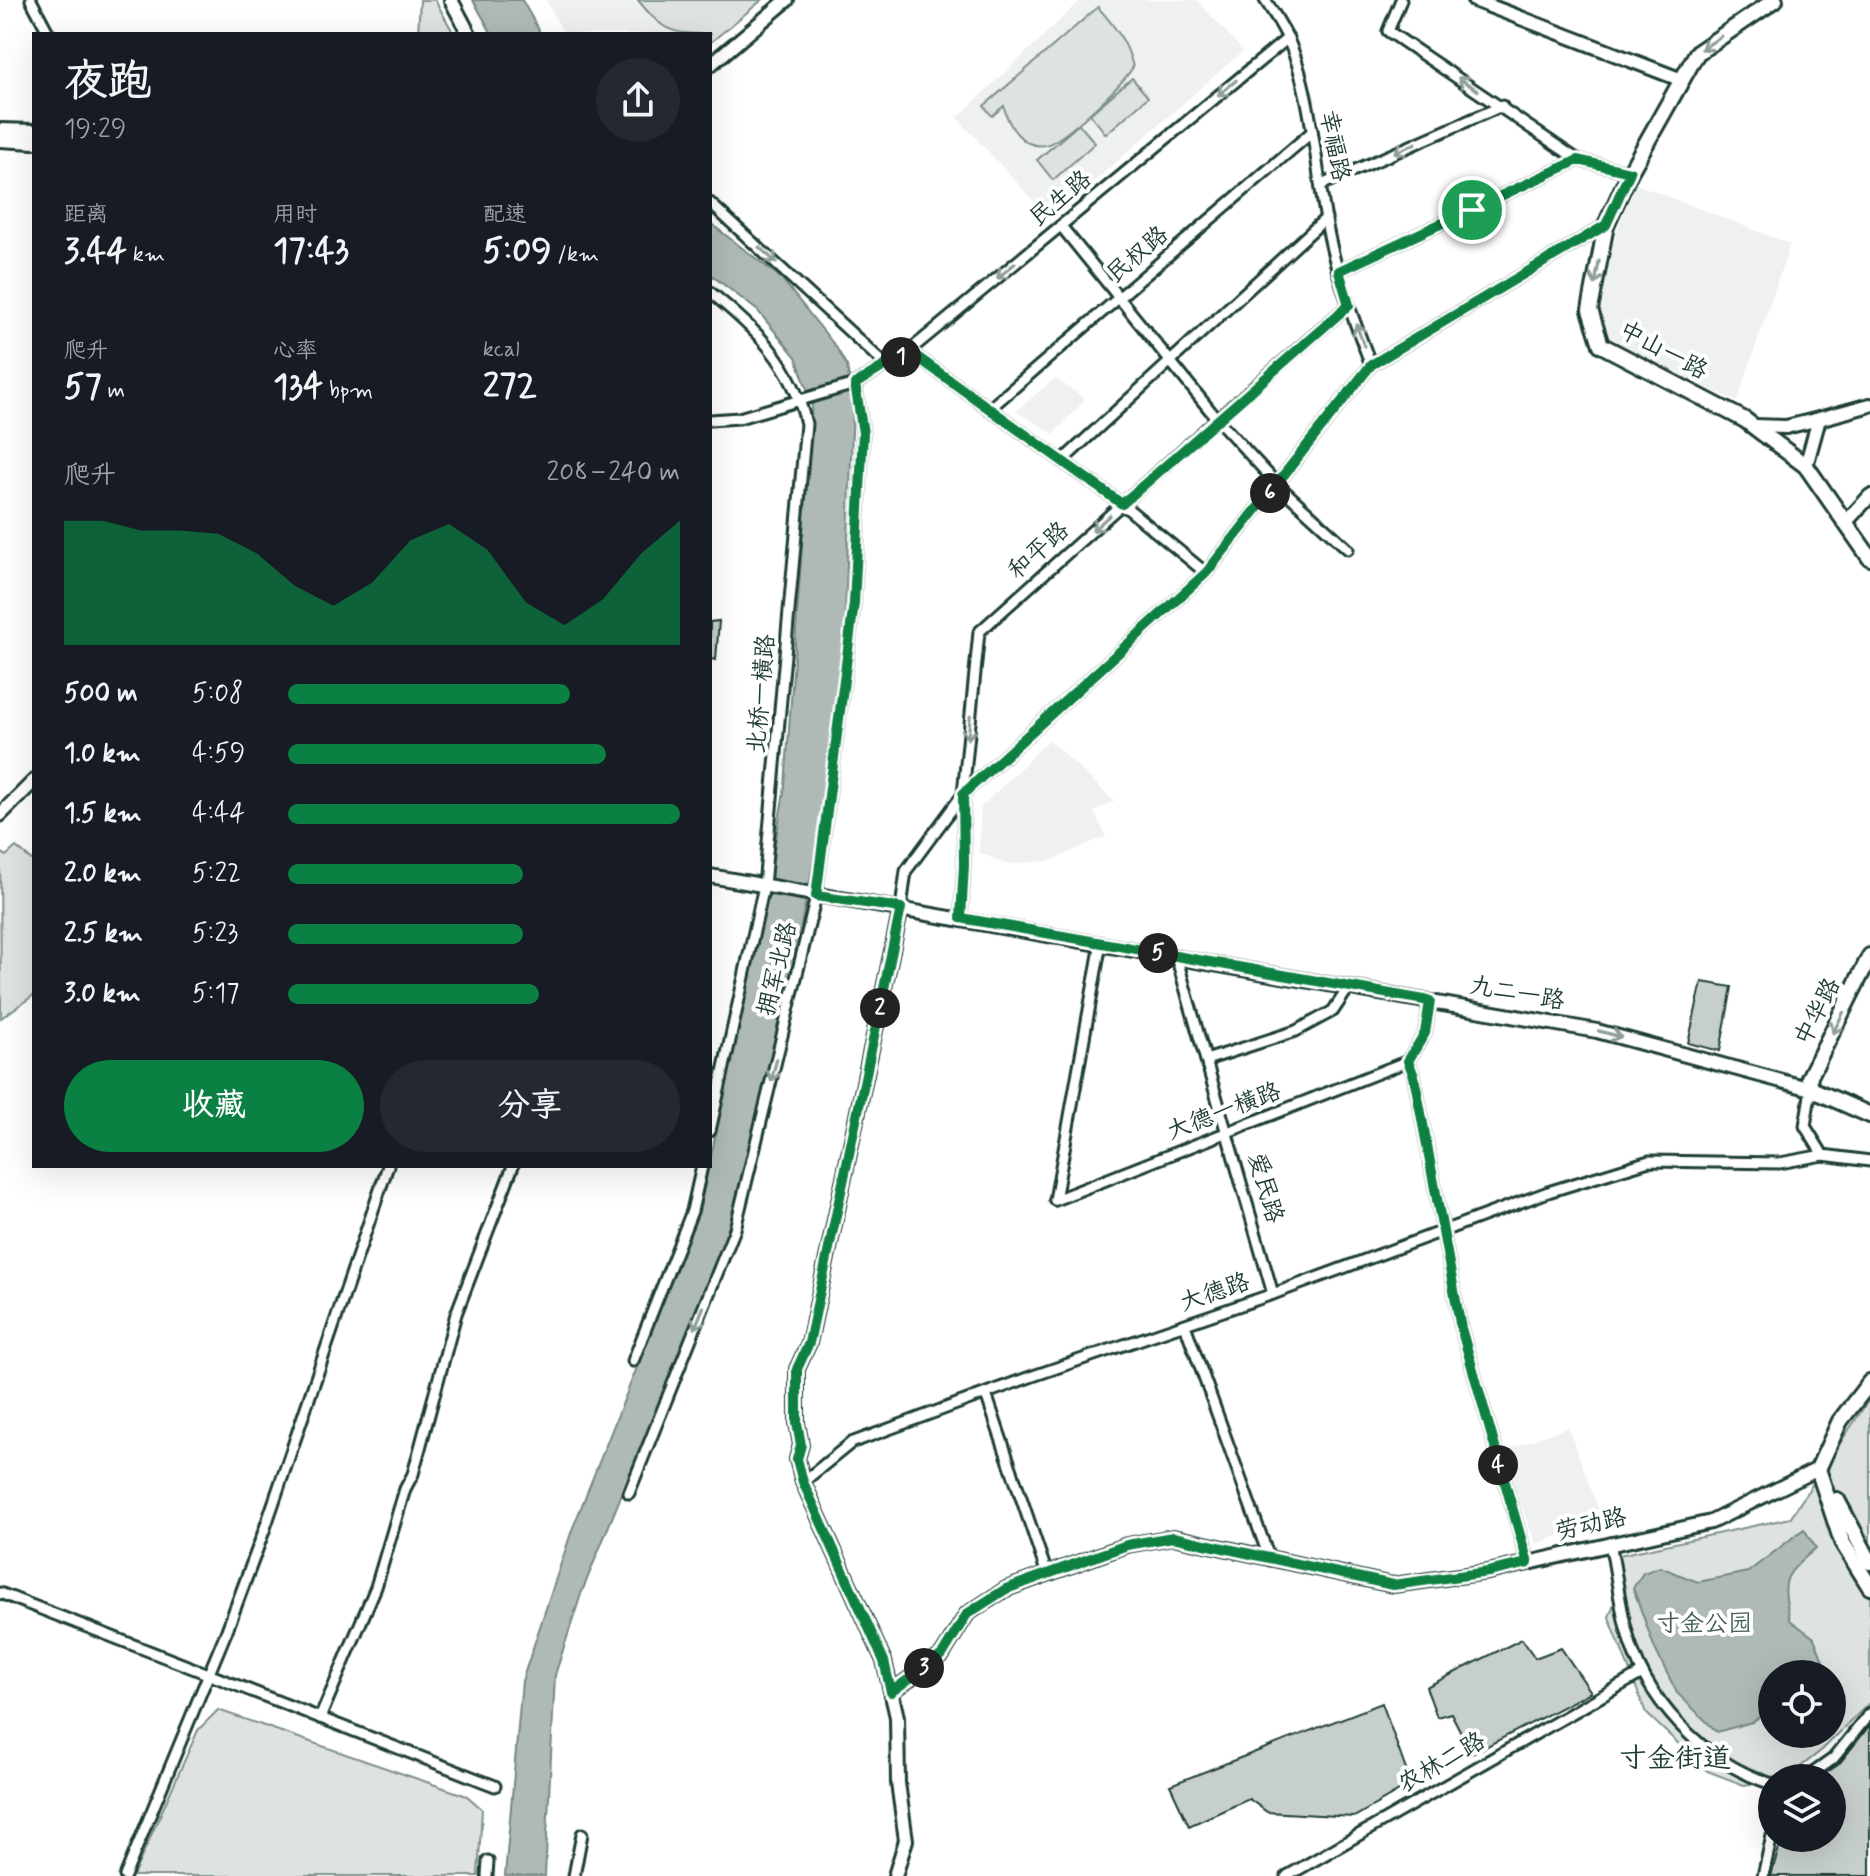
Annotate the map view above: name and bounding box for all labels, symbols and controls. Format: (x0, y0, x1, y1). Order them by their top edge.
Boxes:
one-way arrow (1700, 35, 1722, 52)
text: 夜跑 (64, 54, 152, 112)
button: share (596, 58, 680, 142)
one-way arrow (1457, 75, 1480, 91)
one-way arrow (1218, 79, 1238, 97)
street label: 幸福路 (1312, 108, 1356, 184)
text: 19:29 (64, 113, 126, 147)
one-way arrow (1393, 142, 1417, 157)
street label: 民生路 (1023, 164, 1099, 234)
pin (1438, 176, 1506, 244)
icon: arrive (1450, 188, 1494, 232)
text: 距离 (64, 201, 108, 229)
text: 用时 (273, 201, 317, 229)
text: 配速 (483, 201, 527, 229)
street label: 民权路 (1101, 220, 1175, 290)
text: 3.44 (64, 229, 127, 274)
text: 17:43 (273, 229, 349, 274)
text: 5:09 (483, 229, 551, 274)
text: km (127, 241, 165, 269)
text: /km (551, 241, 599, 269)
one-way arrow (758, 245, 778, 264)
one-way arrow (1589, 259, 1604, 285)
one-way arrow (996, 262, 1016, 280)
street label: 中山一路 (1613, 315, 1713, 387)
one-way arrow (1352, 323, 1366, 348)
text: kcal (483, 336, 520, 364)
text: 爬升 (64, 337, 108, 365)
text: 心率 (273, 337, 317, 365)
pin: 1 (881, 337, 921, 377)
text: 1 (896, 343, 906, 371)
text: 272 (483, 364, 537, 409)
text: 57 (64, 365, 102, 410)
text: 134 (273, 365, 323, 410)
text: m (102, 377, 125, 405)
text: bpm (323, 377, 373, 405)
text: 208–240 m (546, 456, 680, 490)
text: 爬升 (64, 459, 116, 493)
pin: 6 (1250, 473, 1290, 513)
text: 6 (1264, 479, 1276, 507)
one-way arrow (1091, 514, 1111, 532)
street label: 和平路 (1002, 515, 1076, 587)
street label: 北桥一横路 (741, 633, 783, 755)
text: 500 m (64, 677, 138, 711)
text: 5:08 (192, 677, 243, 711)
one-way arrow (962, 714, 977, 741)
text: 1.0 km (64, 737, 141, 771)
text: 4:59 (192, 737, 245, 771)
text: 1.5 km (64, 797, 142, 831)
text: 4:44 (192, 797, 245, 831)
text: 2.0 km (64, 857, 142, 891)
text: 5:22 (192, 857, 241, 891)
text: 2.5 km (64, 917, 143, 951)
text: 5:23 (192, 917, 238, 951)
street label: 拥军北路 (751, 919, 805, 1019)
pin: 5 (1138, 933, 1178, 973)
text: 5 (1151, 939, 1165, 967)
street label: 九二一路 (1467, 970, 1567, 1018)
street label: 中华路 (1788, 973, 1848, 1051)
text: 3.0 km (64, 977, 141, 1011)
text: 5:17 (192, 977, 239, 1011)
pin: 2 (860, 988, 900, 1028)
text: 2 (875, 994, 885, 1022)
one-way arrow (1830, 1010, 1845, 1034)
one-way arrow (1597, 1027, 1623, 1042)
one-way arrow (766, 1057, 781, 1082)
button: 收藏 (64, 1060, 364, 1152)
button: 分享 (380, 1060, 680, 1152)
street label: 大德一横路 (1162, 1076, 1286, 1148)
street label: 爱民路 (1240, 1149, 1290, 1227)
street label: 大德路 (1176, 1267, 1254, 1319)
one-way arrow (691, 1305, 705, 1330)
pin: 4 (1478, 1445, 1518, 1485)
text: 4 (1492, 1451, 1504, 1479)
street label: 劳动路 (1552, 1502, 1630, 1548)
park label: 寸金公园 (1656, 1609, 1752, 1640)
pin: 3 (904, 1648, 944, 1688)
text: 3 (919, 1654, 929, 1682)
map controls (1758, 1660, 1846, 1852)
button: locate (1758, 1660, 1846, 1748)
street label: 农林二路 (1393, 1726, 1491, 1800)
district label: 寸金街道 (1619, 1741, 1731, 1778)
button: layers (1758, 1764, 1846, 1852)

